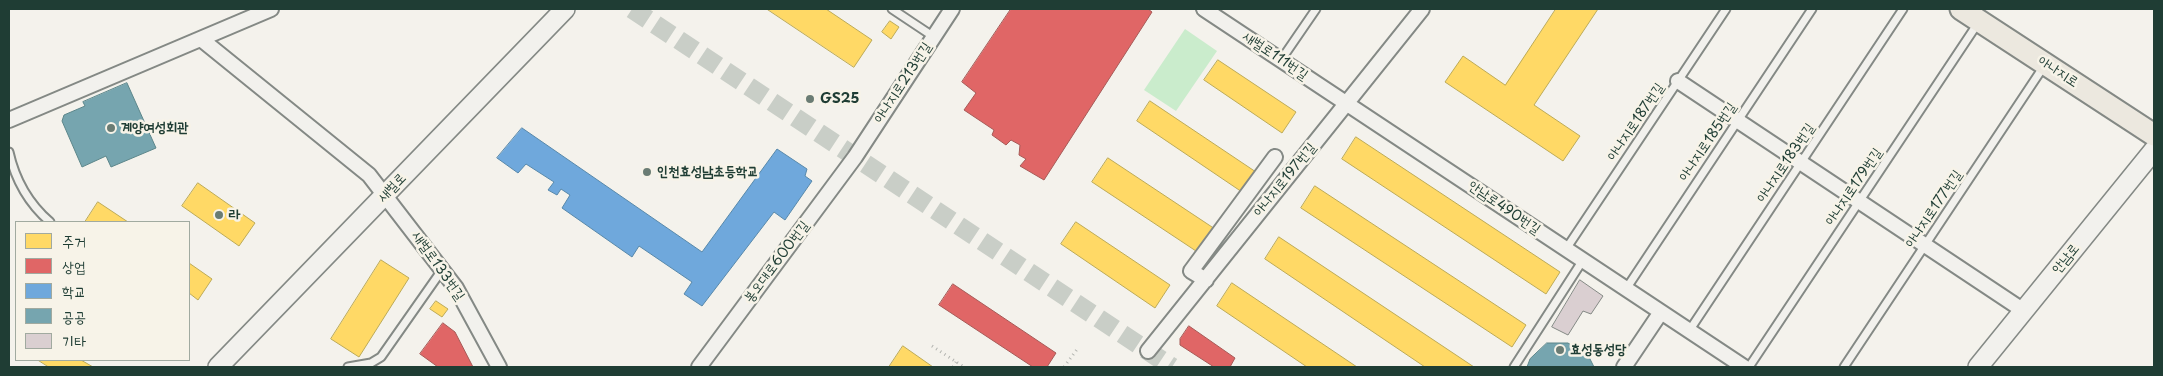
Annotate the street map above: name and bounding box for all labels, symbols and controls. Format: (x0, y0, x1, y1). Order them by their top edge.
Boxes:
street label: 새벌로111번길 (1239, 28, 1311, 84)
street label: 아나지로213번길 (871, 39, 935, 127)
street label: 아나지로 (2035, 53, 2081, 91)
street label: 아나지로187번길 (1604, 80, 1668, 164)
place label: GS25 (820, 91, 859, 107)
marker: GS25 (804, 93, 816, 105)
street label: 아나지로185번길 (1676, 100, 1740, 184)
place label: 계양여성회관 (121, 120, 189, 136)
street label: 아나지로183번길 (1753, 120, 1819, 206)
marker: 계양여성회관 (105, 122, 117, 134)
street label: 아나지로197번길 (1250, 140, 1320, 220)
street label: 아나지로179번길 (1822, 145, 1886, 229)
place label: 인천효성남초등학교 (657, 164, 758, 180)
marker: 인천효성남초등학교 (641, 166, 653, 178)
street label: 아나지로177번길 (1902, 167, 1966, 251)
street label: 새벌로 (374, 170, 410, 206)
street label: 안남로490번길 (1465, 178, 1543, 238)
place label: 라 (229, 207, 240, 223)
marker: 라 (213, 209, 225, 221)
street label: 봉오대로600번길 (741, 218, 813, 306)
legend (15, 221, 190, 361)
street label: 새벌로133번길 (408, 228, 468, 304)
text: 주거 (62, 229, 86, 252)
street label: 안남로 (2049, 241, 2083, 277)
text: 상업 (62, 254, 86, 277)
text: 학교 (62, 279, 86, 302)
text: 공공 (62, 304, 86, 327)
text: 기타 (62, 329, 86, 352)
place label: 효성동성당 (1570, 342, 1626, 358)
marker: 효성동성당 (1554, 344, 1566, 356)

